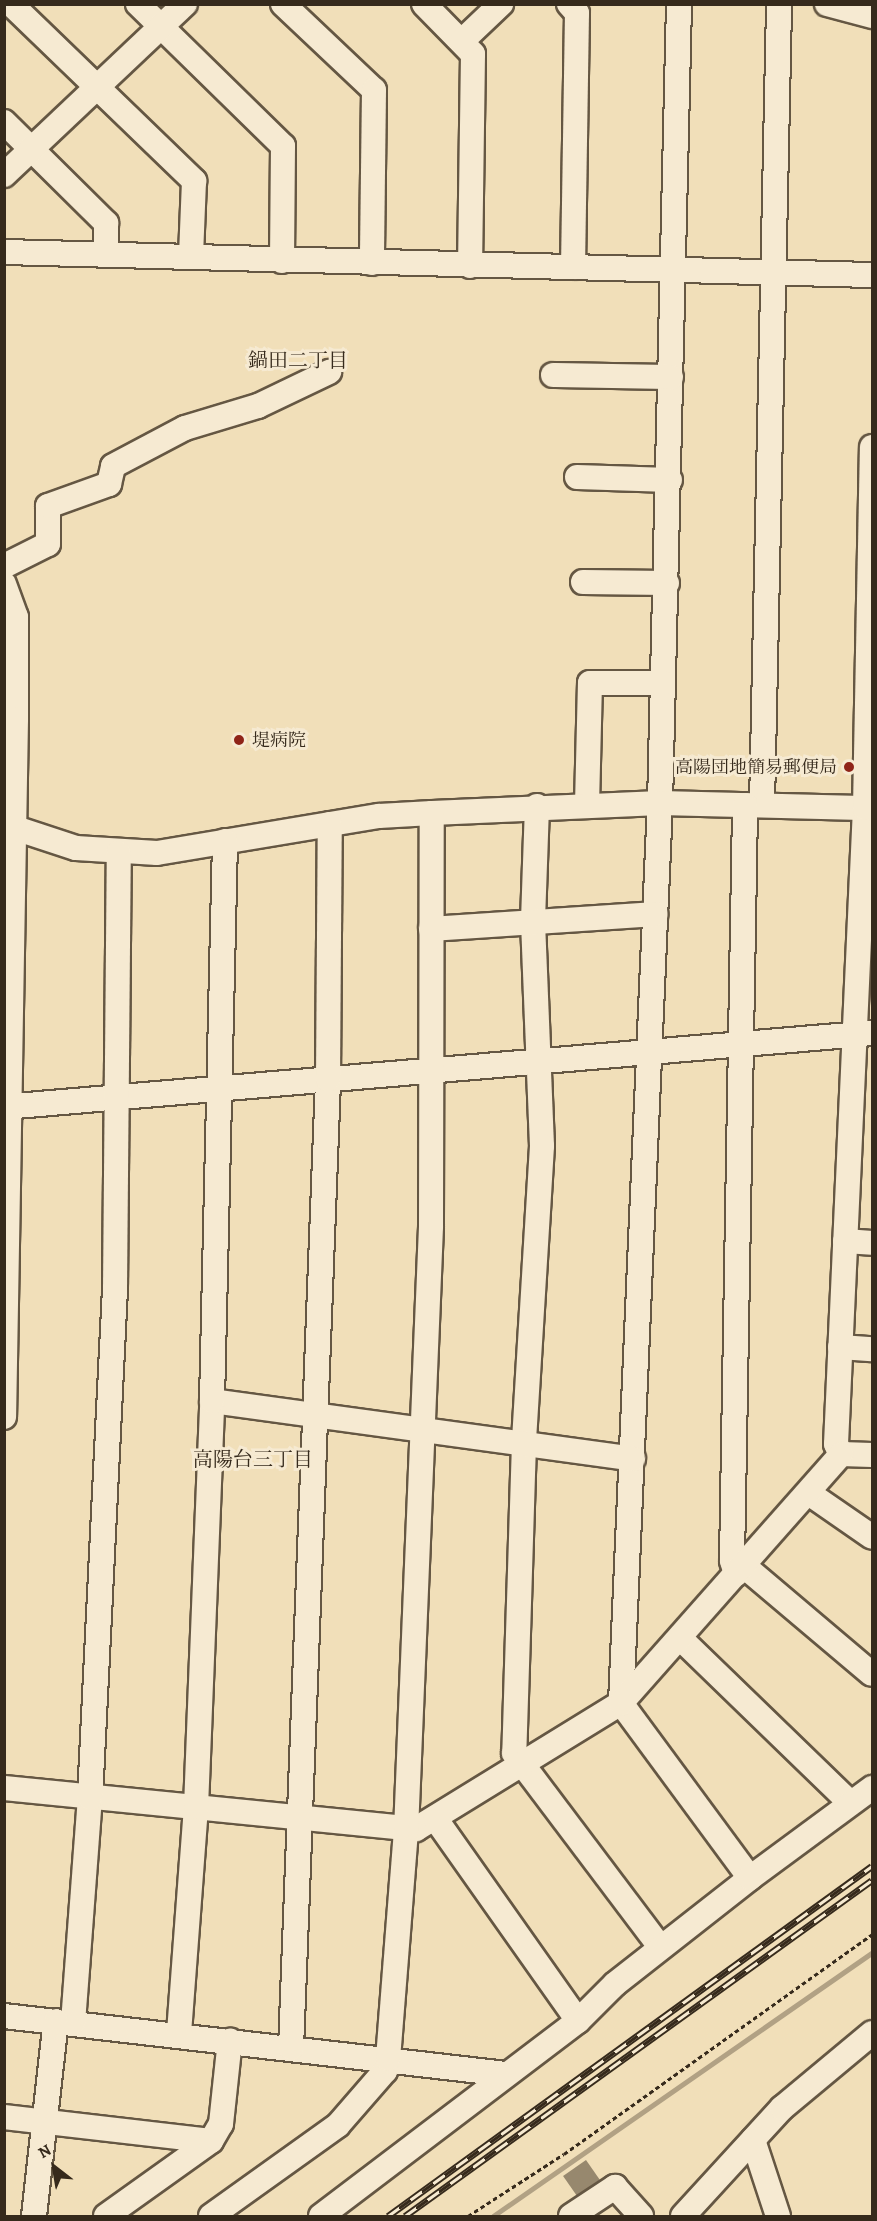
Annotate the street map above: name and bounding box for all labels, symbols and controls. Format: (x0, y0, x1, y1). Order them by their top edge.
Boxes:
district label: 鍋田二丁目 (248, 348, 348, 372)
place label: 堤病院 (252, 729, 306, 751)
marker: 堤病院 (230, 731, 248, 749)
place label: 高陽団地簡易郵便局 (675, 756, 837, 778)
marker: 高陽団地簡易郵便局 (842, 760, 856, 774)
district label: 高陽台三丁目 (193, 1447, 313, 1471)
north arrow (24, 2137, 84, 2197)
text: N (34, 2139, 55, 2164)

